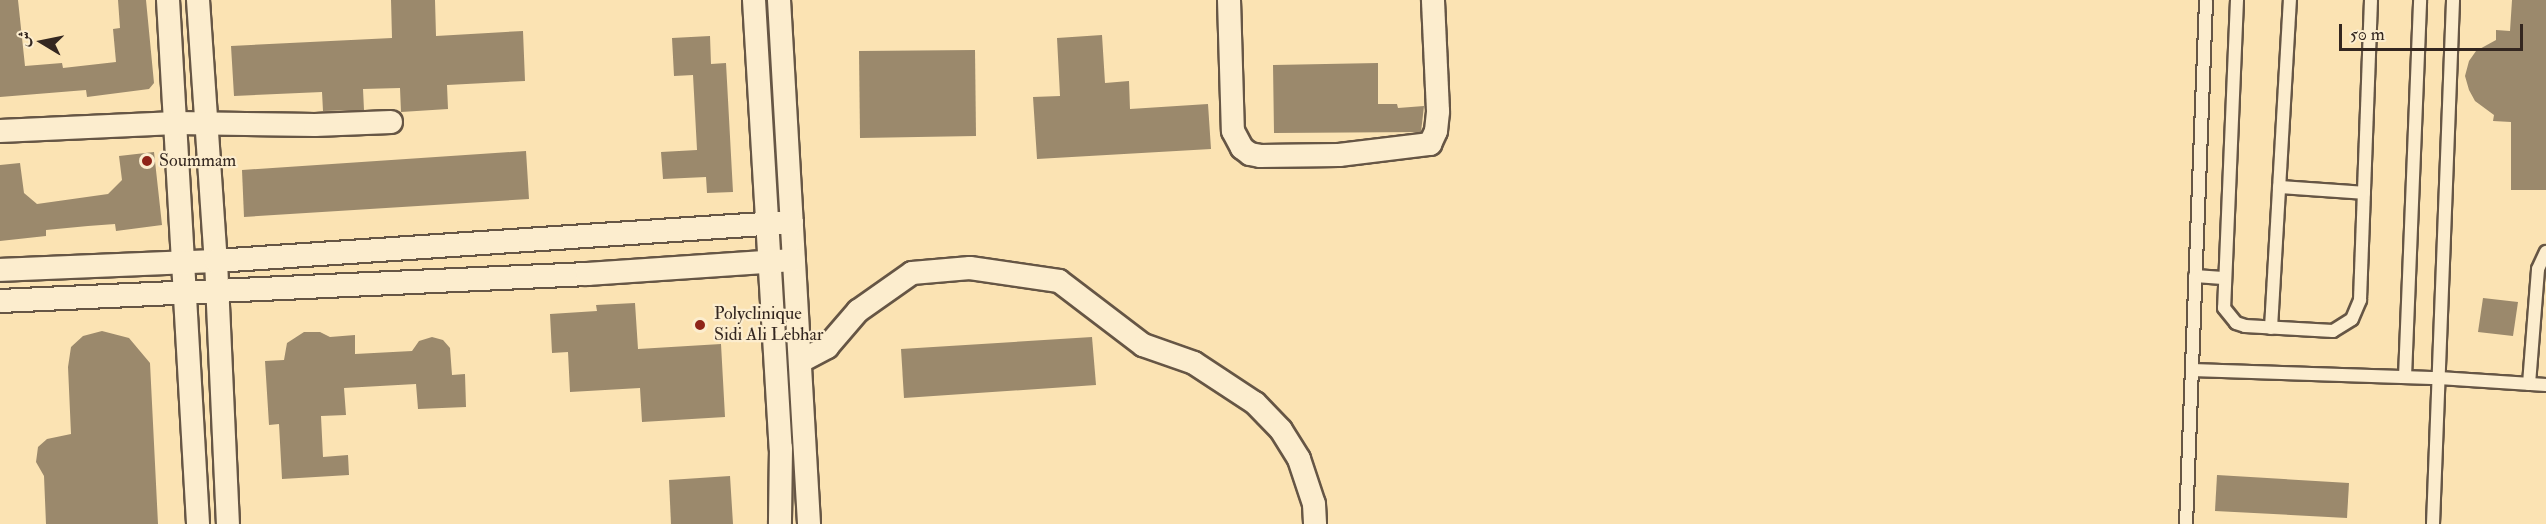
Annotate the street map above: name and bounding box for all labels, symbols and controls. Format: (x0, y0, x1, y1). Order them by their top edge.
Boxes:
north arrow (12, 12, 72, 72)
scale bar (2342, 12, 2526, 50)
text: 50 m (2350, 23, 2385, 46)
text: ش (13, 29, 35, 48)
place label: Soummam (159, 150, 236, 172)
marker: Soummam (140, 154, 154, 168)
place label: Polyclinique Sidi Ali Lebhar (714, 304, 824, 346)
marker: Polyclinique Sidi Ali Lebhar (691, 316, 709, 334)

